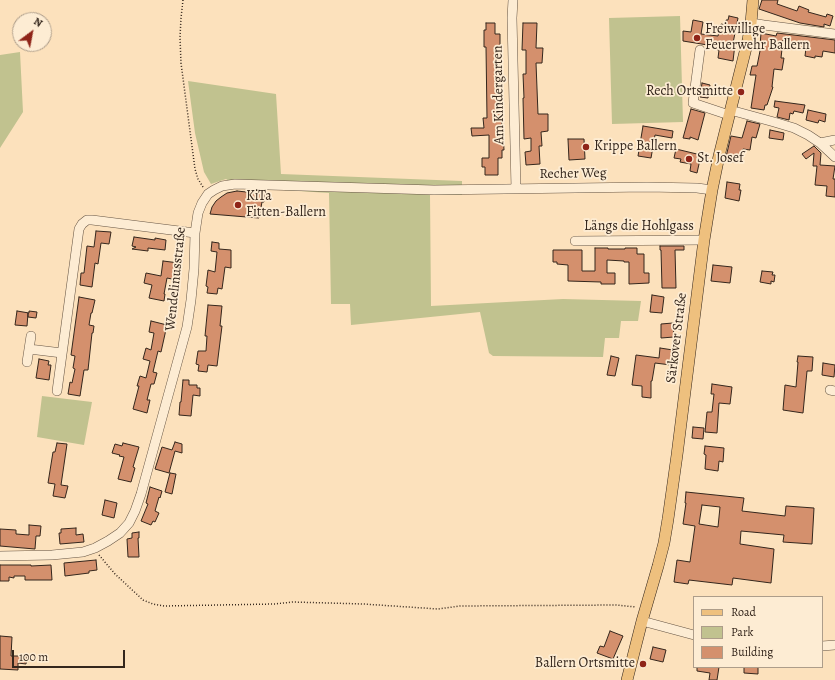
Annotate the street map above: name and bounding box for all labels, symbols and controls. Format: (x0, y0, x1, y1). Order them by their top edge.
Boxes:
north arrow (12, 12, 52, 52)
text: N (31, 14, 45, 31)
place label: Freiwillige Feuerwehr Ballern (705, 22, 810, 54)
marker: Freiwillige Feuerwehr Ballern (692, 33, 702, 43)
street label: Am Kindergarten (490, 45, 508, 145)
place label: Rech Ortsmitte (646, 84, 733, 100)
marker: Rech Ortsmitte (736, 87, 746, 97)
place label: Krippe Ballern (594, 139, 677, 155)
marker: Krippe Ballern (581, 142, 591, 152)
place label: St. Josef (697, 151, 744, 167)
marker: St. Josef (684, 154, 694, 164)
street label: Recher Weg (539, 165, 607, 183)
place label: KiTa Fitten-Ballern (246, 189, 326, 222)
marker: KiTa Fitten-Ballern (233, 200, 243, 210)
street label: Längs die Hohlgass (584, 219, 694, 235)
street label: Wendelinusstraße (162, 226, 190, 332)
street label: Särkover Straße (663, 292, 691, 384)
legend (693, 596, 823, 668)
text: Road (731, 604, 756, 620)
text: Park (731, 624, 754, 640)
scale bar (14, 642, 127, 668)
text: Building (731, 644, 773, 660)
text: 100 m (19, 649, 48, 665)
place label: Ballern Ortsmitte (535, 656, 635, 672)
marker: Ballern Ortsmitte (638, 659, 648, 669)

